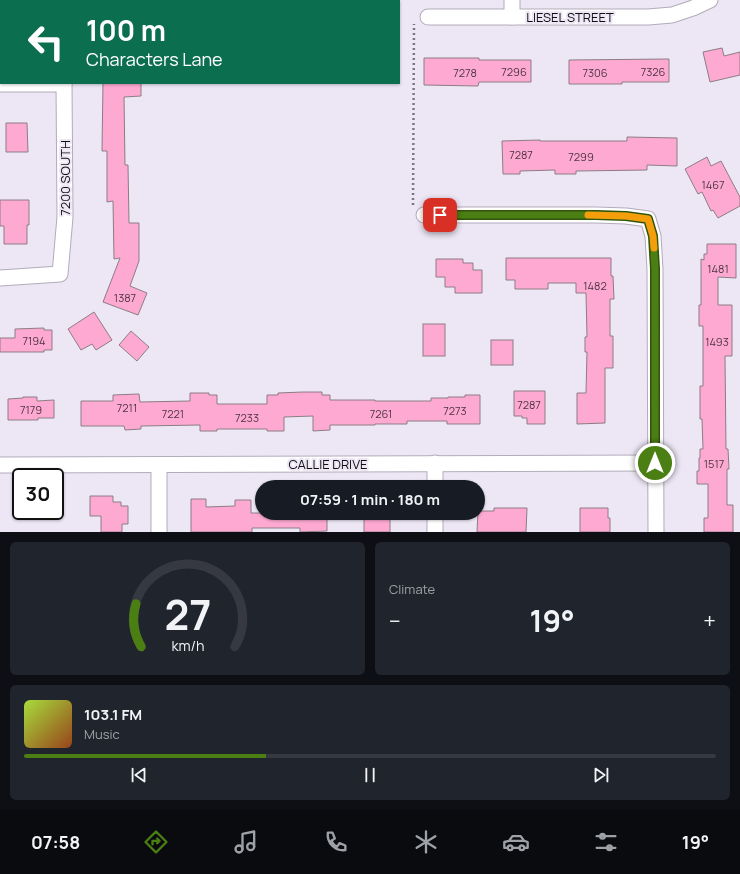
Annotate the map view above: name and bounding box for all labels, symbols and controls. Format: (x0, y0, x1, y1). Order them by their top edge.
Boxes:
street label: LIESEL STREET (526, 8, 614, 26)
text: 100 m (86, 11, 166, 49)
icon: left (20, 16, 72, 68)
text: Characters Lane (86, 47, 223, 71)
house number: 7296 (501, 64, 527, 79)
house number: 7326 (641, 64, 666, 79)
house number: 7278 (453, 65, 477, 80)
house number: 7306 (582, 65, 608, 80)
street label: 7200 SOUTH (56, 140, 74, 216)
house number: 7287 (509, 147, 533, 162)
house number: 7299 (568, 149, 594, 164)
house number: 1467 (701, 177, 725, 192)
pin (423, 198, 457, 232)
icon: arrive (429, 204, 451, 226)
house number: 1481 (707, 261, 729, 276)
house number: 1482 (583, 278, 607, 293)
house number: 1387 (114, 290, 136, 305)
house number: 7194 (22, 333, 46, 348)
house number: 1493 (705, 334, 729, 349)
house number: 7287 (517, 397, 541, 412)
house number: 7211 (117, 400, 137, 415)
house number: 7179 (20, 402, 42, 417)
house number: 7273 (443, 403, 467, 418)
house number: 7221 (162, 406, 184, 421)
house number: 7261 (370, 406, 392, 421)
house number: 7233 (235, 410, 259, 425)
position arrow (634, 442, 676, 484)
street label: CALLIE DRIVE (289, 455, 367, 473)
house number: 1517 (704, 456, 724, 471)
speed limit sign: 30 (12, 468, 64, 520)
text: 07:59 · 1 min · 180 m (300, 489, 440, 510)
text: Climate (389, 580, 435, 598)
text: 27 (164, 585, 211, 641)
text: 19° (529, 600, 575, 641)
text: − (389, 606, 401, 636)
text: + (703, 606, 716, 636)
text: km/h (171, 635, 204, 654)
text: 103.1 FM (84, 704, 142, 725)
text: Music (84, 725, 120, 743)
icon: previous (128, 764, 150, 786)
icon: pause (359, 764, 381, 786)
icon: next (590, 764, 612, 786)
icon: directions (142, 828, 170, 856)
icon: music (232, 828, 260, 856)
icon: phone (322, 828, 350, 856)
icon: climate (412, 828, 440, 856)
icon: car (502, 828, 530, 856)
icon: filters (592, 828, 620, 856)
text: 07:58 (31, 830, 80, 854)
text: 19° (682, 830, 709, 854)

